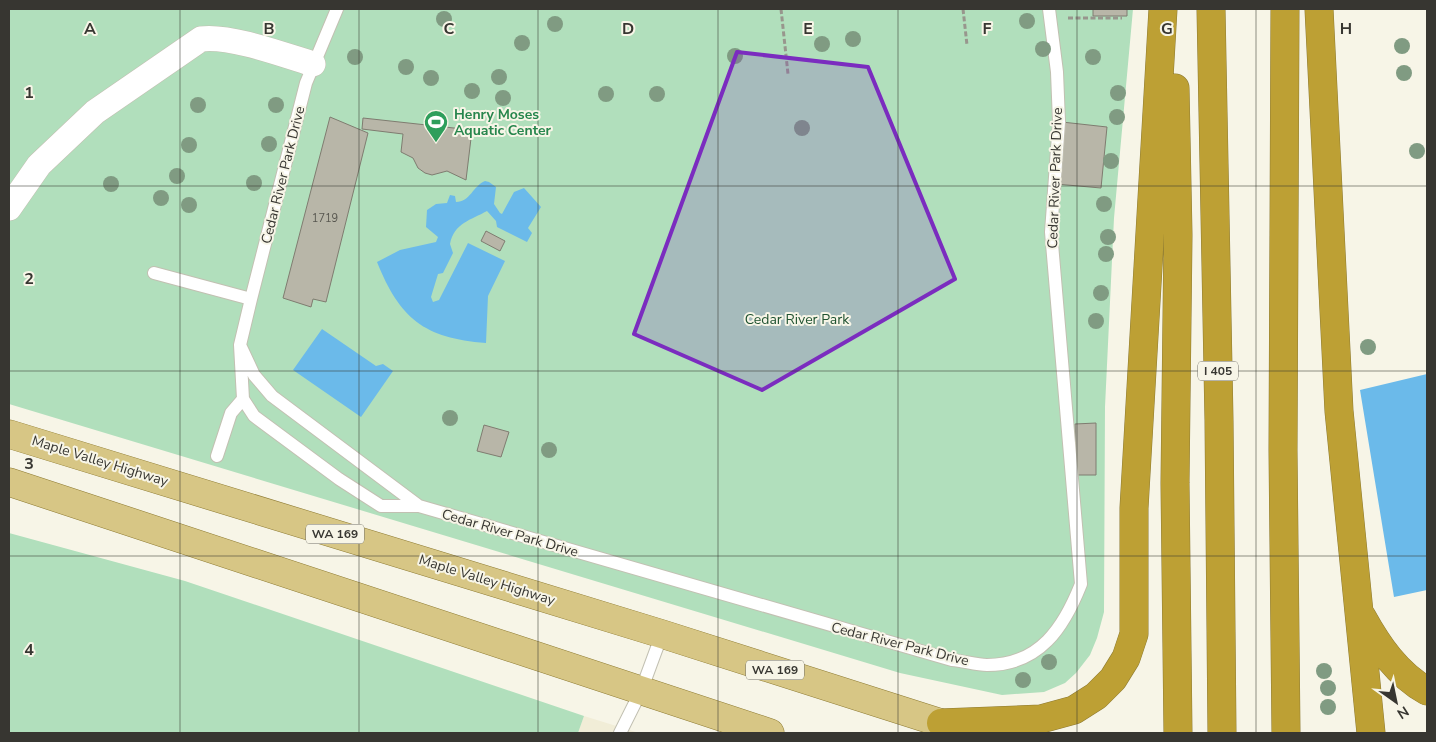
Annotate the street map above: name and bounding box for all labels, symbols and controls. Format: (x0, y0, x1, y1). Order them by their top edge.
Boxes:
text: A (84, 18, 96, 40)
text: B (263, 18, 275, 40)
text: C (444, 18, 455, 40)
text: D (622, 18, 634, 40)
text: E (803, 18, 813, 40)
text: F (983, 18, 992, 40)
text: G (1161, 18, 1173, 40)
text: H (1340, 18, 1352, 40)
text: 1 (24, 82, 34, 104)
street label: Cedar River Park Drive (257, 104, 309, 246)
place label: Henry Moses Aquatic Center (454, 105, 552, 140)
street label: Cedar River Park Drive (1043, 107, 1067, 249)
sports icon: Henry Moses Aquatic Center (423, 109, 449, 143)
house number: 1719 (312, 211, 338, 226)
text: 2 (24, 268, 34, 290)
park label: Cedar River Park (745, 310, 850, 329)
road number: I 405 (1198, 362, 1238, 381)
street label: Maple Valley Highway (30, 431, 171, 491)
text: 3 (24, 453, 34, 475)
street label: Cedar River Park Drive (440, 504, 580, 562)
road number: WA 169 (306, 524, 364, 544)
street label: Maple Valley Highway (417, 550, 558, 610)
street label: Cedar River Park Drive (829, 618, 971, 670)
text: 4 (24, 639, 34, 661)
road number: WA 169 (746, 660, 804, 680)
north arrow (1371, 677, 1421, 727)
text: N (1393, 702, 1412, 723)

